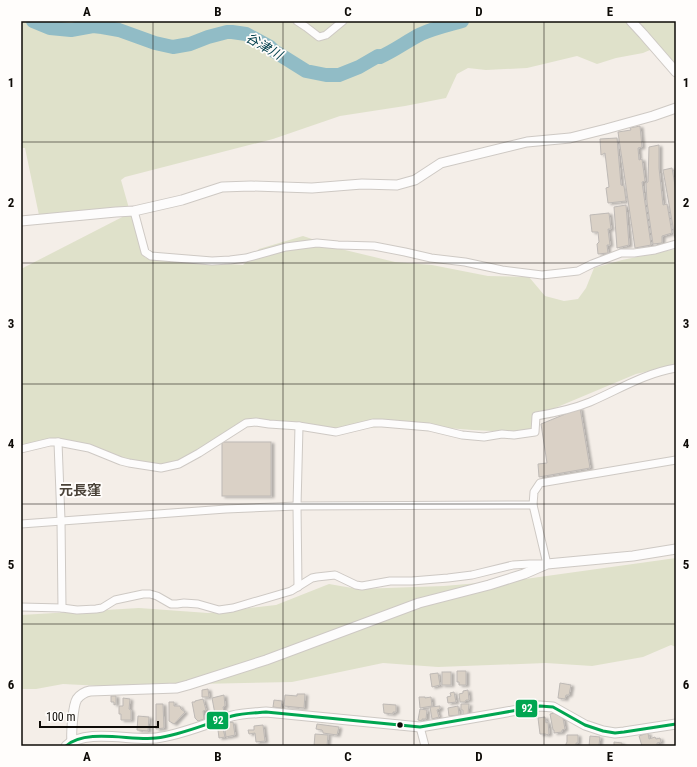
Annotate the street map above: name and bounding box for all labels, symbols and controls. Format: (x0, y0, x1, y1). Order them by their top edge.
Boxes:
text: A (83, 4, 91, 19)
text: B (214, 4, 222, 19)
text: C (344, 4, 352, 19)
text: D (475, 4, 483, 19)
text: E (607, 4, 614, 19)
water label: 谷津川 (243, 30, 286, 63)
text: 1 (8, 75, 14, 90)
text: 1 (683, 75, 689, 90)
text: 2 (8, 195, 15, 210)
text: 2 (683, 195, 690, 210)
text: 3 (8, 316, 14, 331)
text: 3 (683, 316, 689, 331)
text: 4 (8, 436, 15, 451)
text: 4 (683, 436, 690, 451)
district label: 元長窪 (59, 482, 101, 498)
text: 5 (8, 557, 15, 572)
text: 5 (683, 557, 690, 572)
text: 6 (8, 677, 15, 692)
text: 6 (683, 677, 690, 692)
line badge: 92 (515, 699, 538, 718)
text: 92 (521, 702, 533, 715)
scale bar (40, 703, 158, 729)
text: 100 m (46, 710, 76, 724)
line badge: 92 (206, 711, 229, 730)
text: 92 (212, 714, 224, 727)
unlabelled marker (395, 720, 405, 730)
text: A (83, 749, 91, 764)
text: B (214, 749, 222, 764)
text: C (344, 749, 352, 764)
text: D (475, 749, 483, 764)
text: E (607, 749, 614, 764)

